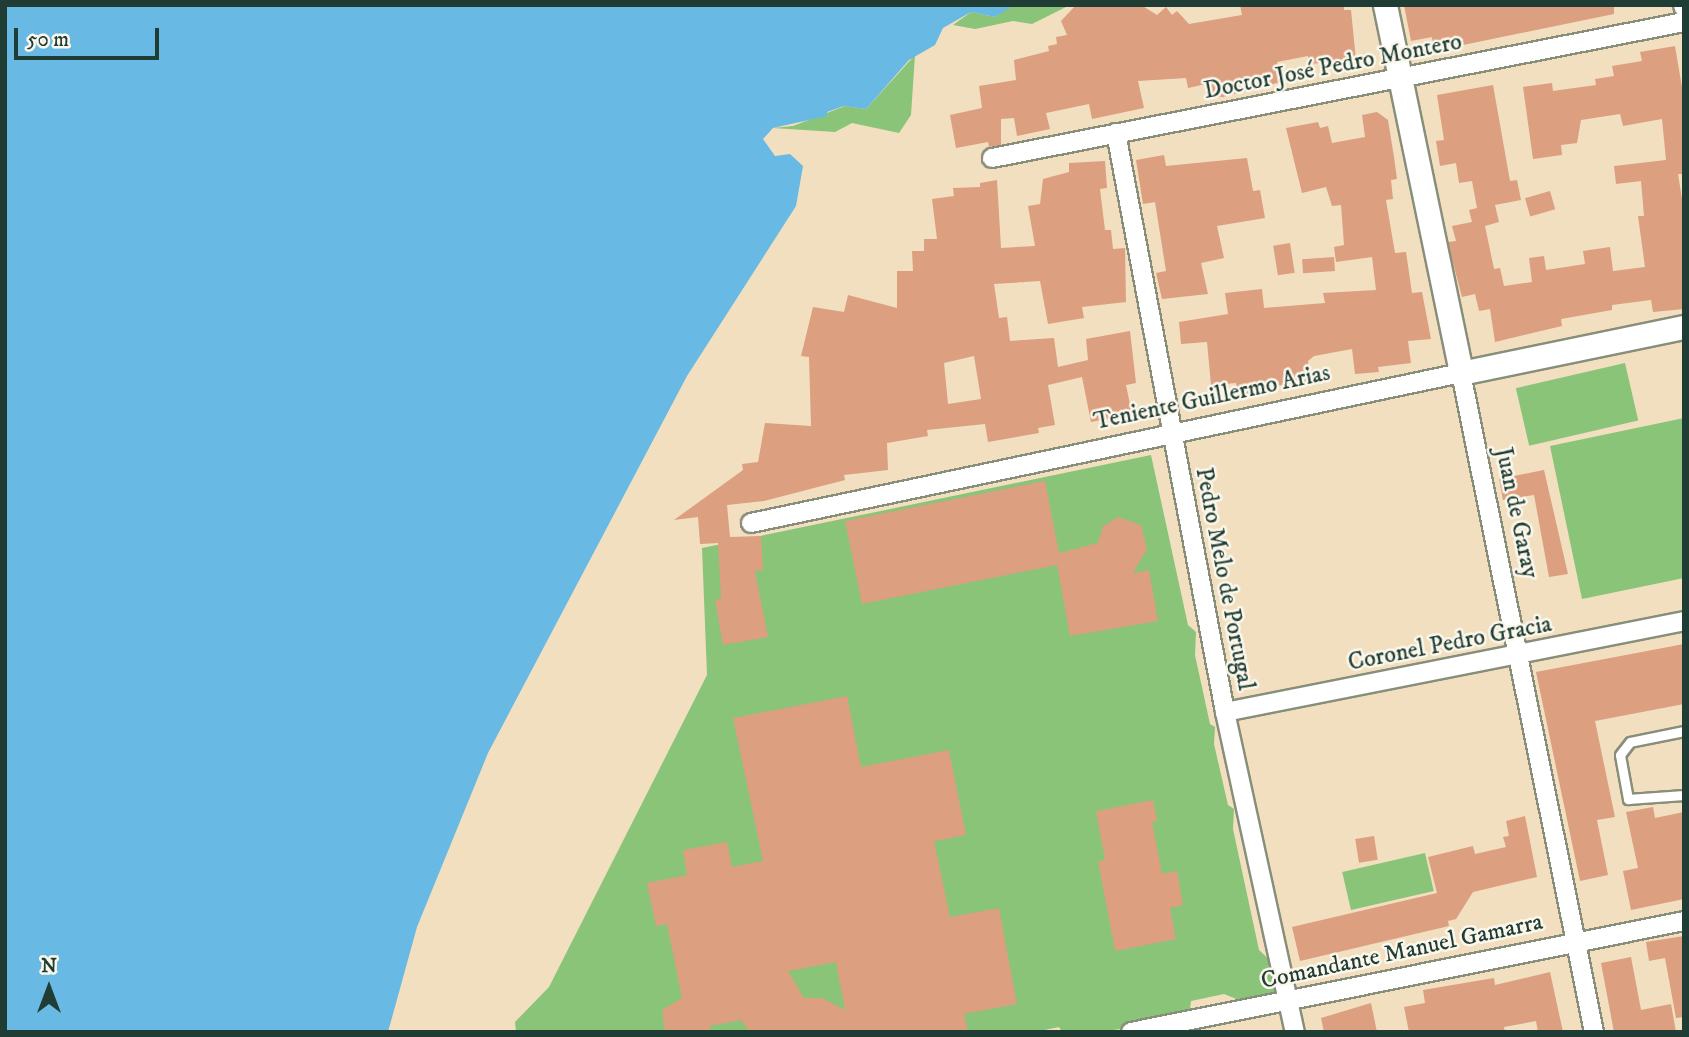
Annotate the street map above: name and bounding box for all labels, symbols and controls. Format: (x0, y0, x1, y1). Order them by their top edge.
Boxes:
scale bar (18, 14, 163, 58)
text: 50 m (27, 27, 69, 53)
street label: Doctor José Pedro Montero (1202, 28, 1464, 106)
street label: Teniente Guillermo Arias (1091, 359, 1333, 437)
street label: Juan de Garay (1488, 445, 1544, 581)
street label: Pedro Melo de Portugal (1188, 465, 1260, 693)
street label: Coronel Pedro Gracia (1346, 610, 1554, 678)
street label: Comandante Manuel Gamarra (1258, 908, 1546, 996)
north arrow (14, 953, 84, 1023)
text: N (41, 955, 57, 978)

